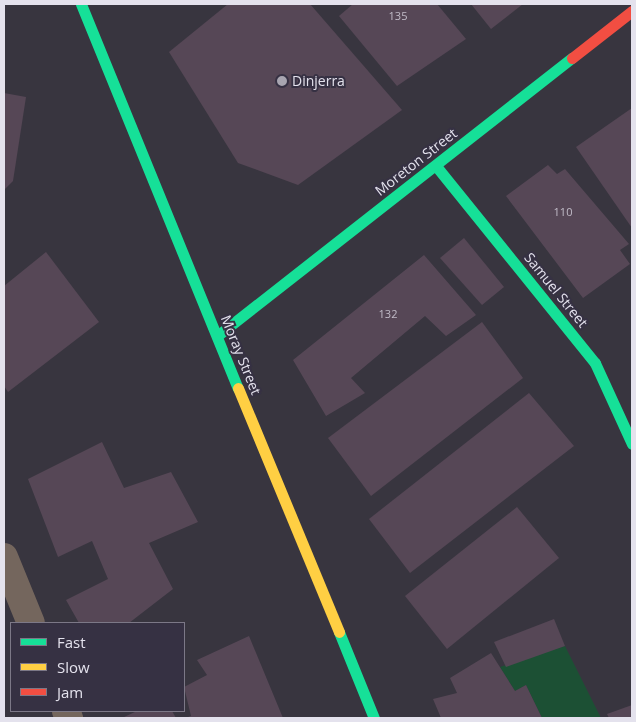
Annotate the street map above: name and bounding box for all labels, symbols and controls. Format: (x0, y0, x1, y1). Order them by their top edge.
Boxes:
house number: 135 (389, 9, 407, 23)
place label: Dinjerra (292, 73, 345, 89)
marker: Dinjerra (276, 75, 288, 87)
street label: Moreton Street (372, 125, 460, 199)
house number: 110 (554, 205, 572, 219)
street label: Samuel Street (521, 249, 591, 331)
house number: 132 (379, 307, 397, 321)
street label: Moray Street (217, 313, 265, 397)
legend (10, 622, 185, 712)
text: Fast (57, 632, 86, 652)
text: Slow (57, 657, 90, 677)
text: Jam (57, 682, 83, 702)

